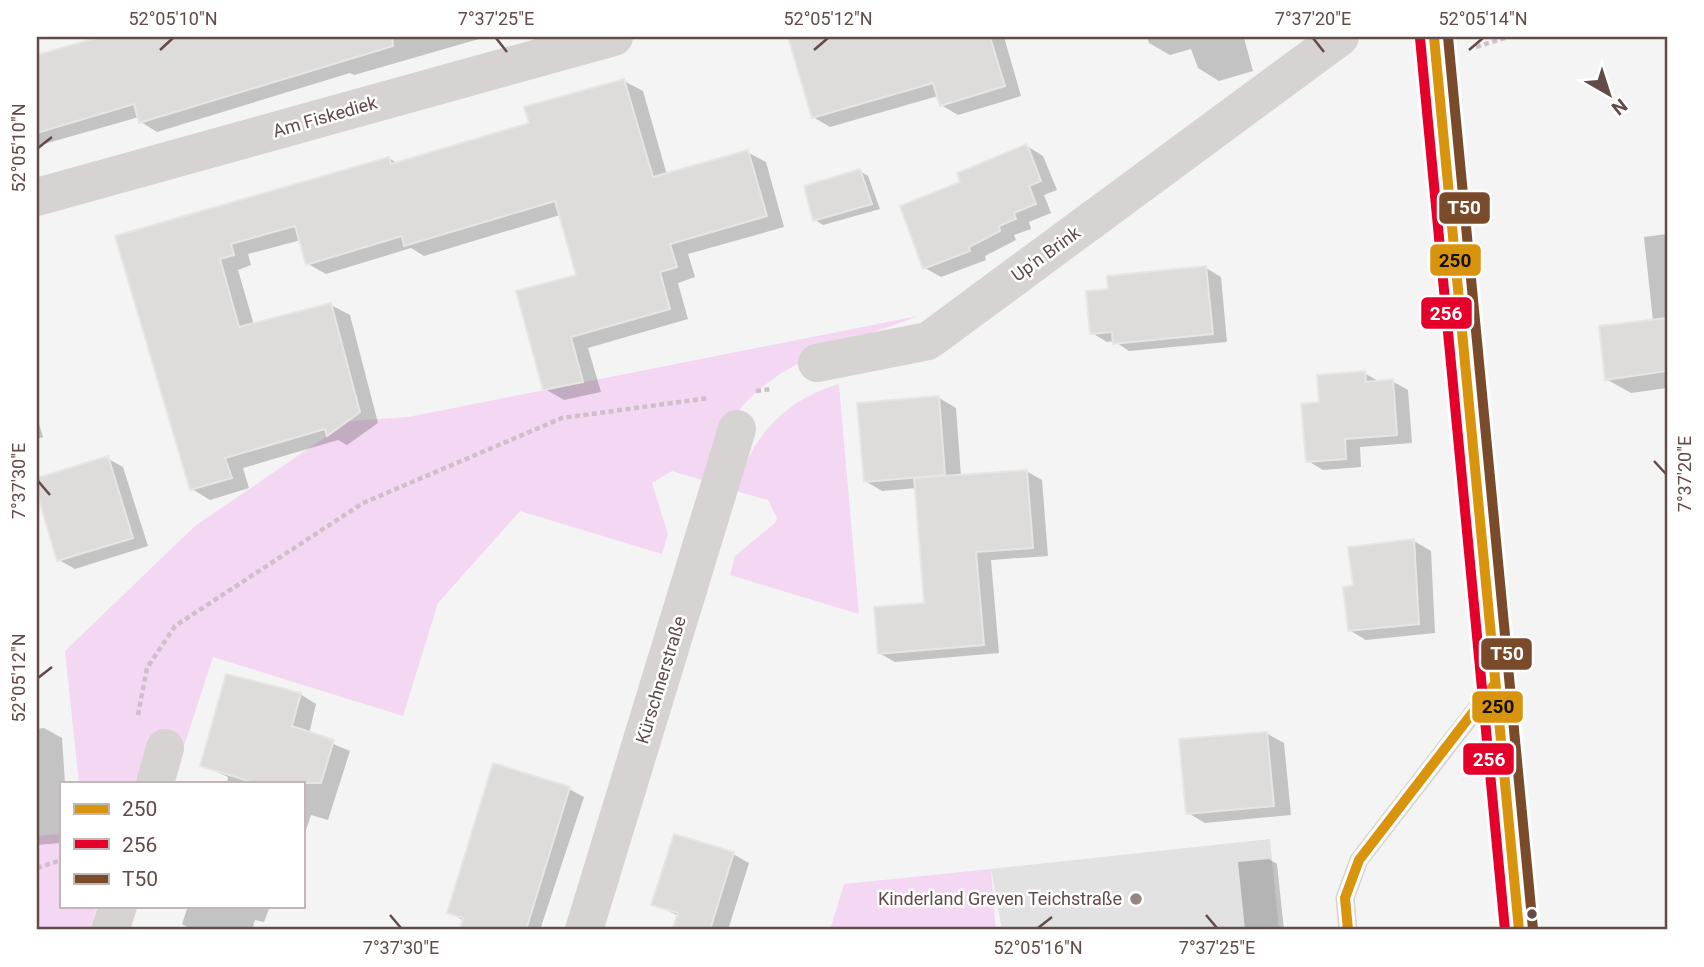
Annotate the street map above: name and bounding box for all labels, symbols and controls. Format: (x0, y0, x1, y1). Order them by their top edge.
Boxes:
text: 52°05'10"N (128, 8, 218, 29)
text: 7°37'25"E (458, 8, 534, 29)
text: 52°05'12"N (783, 8, 873, 29)
text: 7°37'20"E (1275, 8, 1351, 29)
text: 52°05'14"N (1438, 8, 1528, 29)
north arrow (1574, 60, 1644, 130)
street label: Am Fiskediek (270, 91, 380, 141)
text: N (1607, 94, 1632, 120)
text: 52°05'10"N (8, 103, 29, 193)
line badge: T50 (1438, 191, 1491, 225)
text: T50 (1447, 196, 1481, 219)
street label: Up'n Brink (1007, 221, 1085, 286)
line badge: 250 (1429, 243, 1482, 277)
text: 250 (1439, 249, 1471, 272)
line badge: 256 (1420, 296, 1473, 330)
text: 256 (1430, 302, 1462, 325)
text: 7°37'20"E (1674, 436, 1695, 512)
text: 7°37'30"E (8, 443, 29, 519)
street label: Kürschnerstraße (631, 614, 690, 746)
text: 52°05'12"N (8, 633, 29, 723)
line badge: T50 (1480, 637, 1533, 671)
text: T50 (1490, 642, 1524, 665)
line badge: 250 (1471, 690, 1524, 724)
text: 250 (1482, 695, 1514, 718)
line badge: 256 (1462, 742, 1515, 776)
text: 256 (1473, 748, 1505, 771)
legend (60, 782, 304, 908)
text: 250 (122, 797, 157, 821)
text: 256 (122, 833, 157, 857)
text: T50 (122, 867, 158, 891)
place label: Kinderland Greven Teichstraße (878, 888, 1122, 909)
marker: Kinderland Greven Teichstraße (1128, 891, 1144, 907)
unlabelled marker (1525, 907, 1539, 921)
text: 7°37'30"E (363, 937, 439, 958)
text: 52°05'16"N (993, 937, 1083, 958)
text: 7°37'25"E (1179, 937, 1255, 958)

